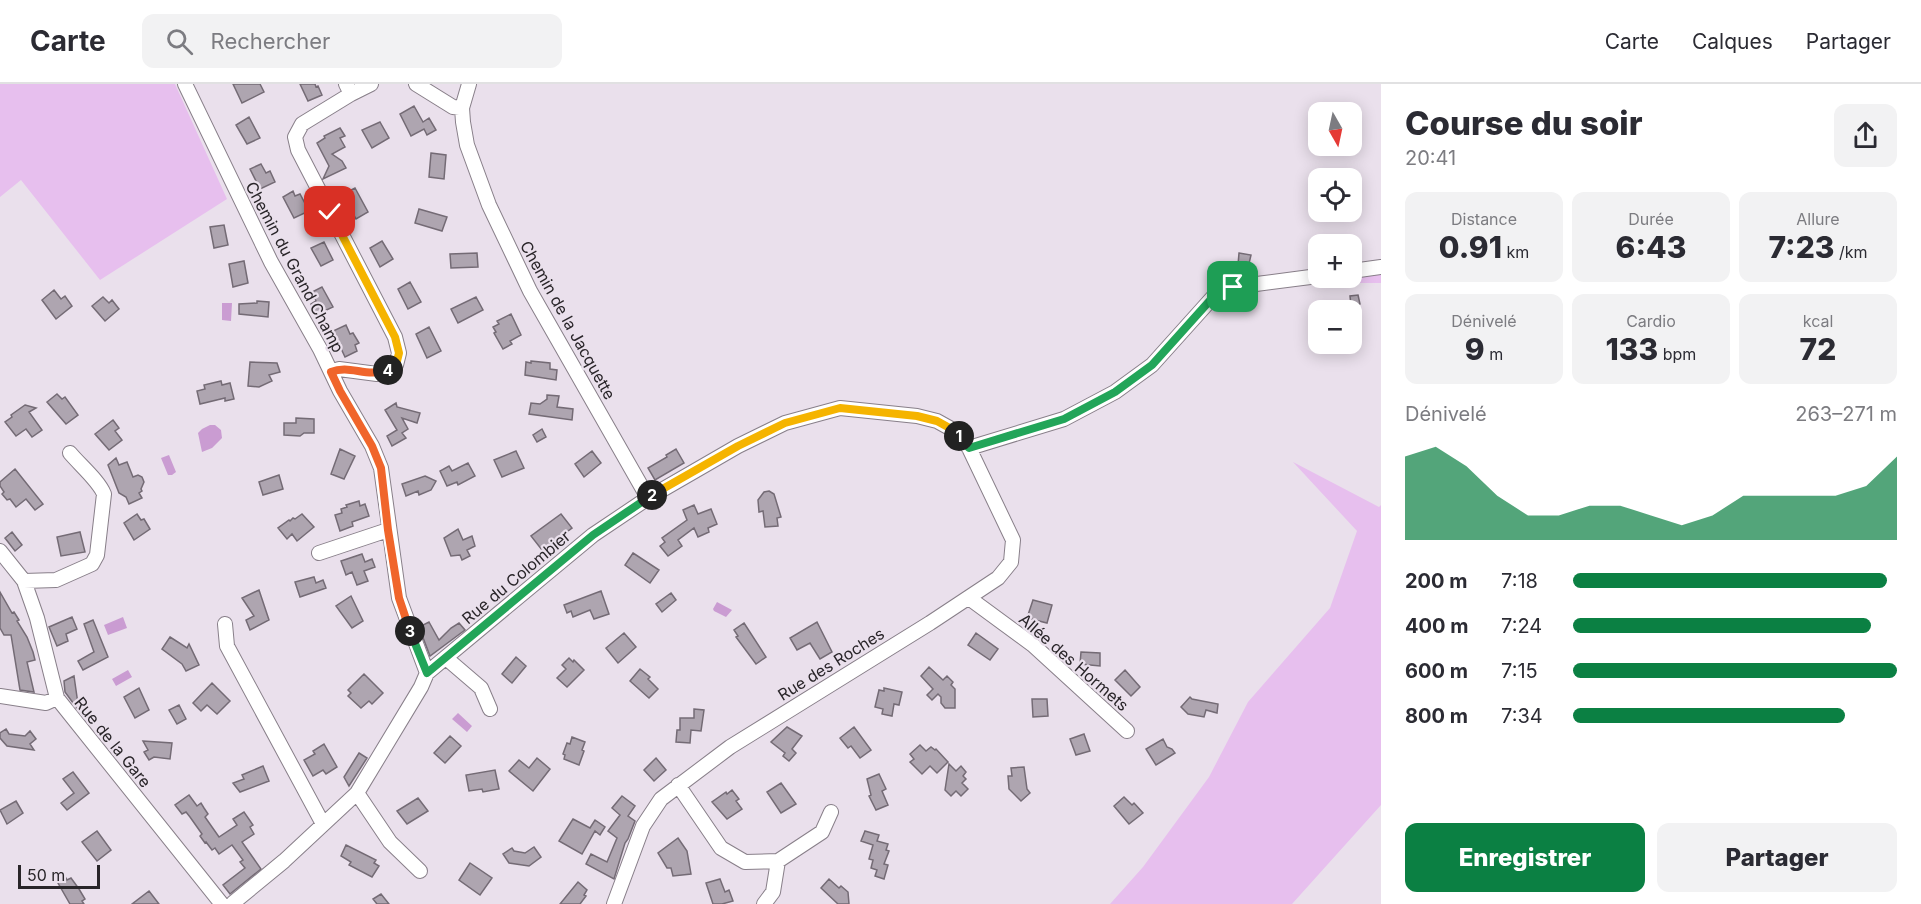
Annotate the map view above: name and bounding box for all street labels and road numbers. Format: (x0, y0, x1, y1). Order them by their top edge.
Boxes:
street label: Chemin du Grand Champ (241, 178, 349, 356)
street label: Chemin de la Jacquette (516, 237, 620, 403)
street label: Rue du Colombier (458, 526, 574, 628)
street label: Allée des Hormets (1015, 609, 1133, 715)
street label: Rue des Roches (774, 623, 888, 705)
street label: Rue de la Gare (70, 693, 156, 791)

